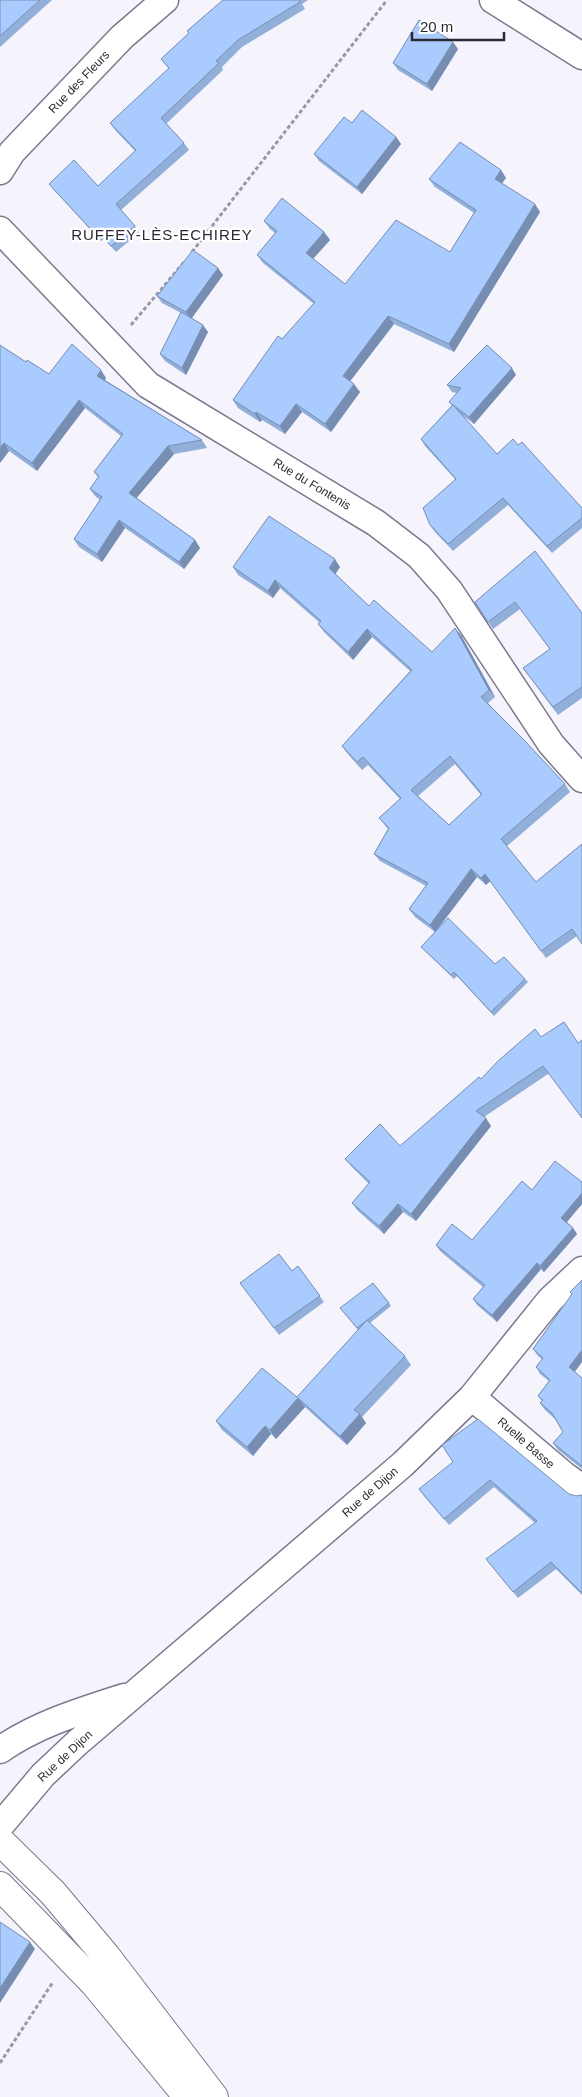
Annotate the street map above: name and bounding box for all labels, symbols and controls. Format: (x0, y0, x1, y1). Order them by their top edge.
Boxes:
scale bar (412, 10, 504, 42)
text: 20 m (420, 18, 453, 35)
street label: Rue des Fleurs (46, 48, 112, 116)
district label: RUFFEY-LÈS-ECHIREY (71, 226, 253, 243)
street label: Rue du Fontenis (271, 455, 353, 513)
street label: Ruelle Basse (495, 1415, 558, 1472)
street label: Rue de Dijon (339, 1464, 401, 1520)
street label: Rue de Dijon (35, 1727, 95, 1785)

